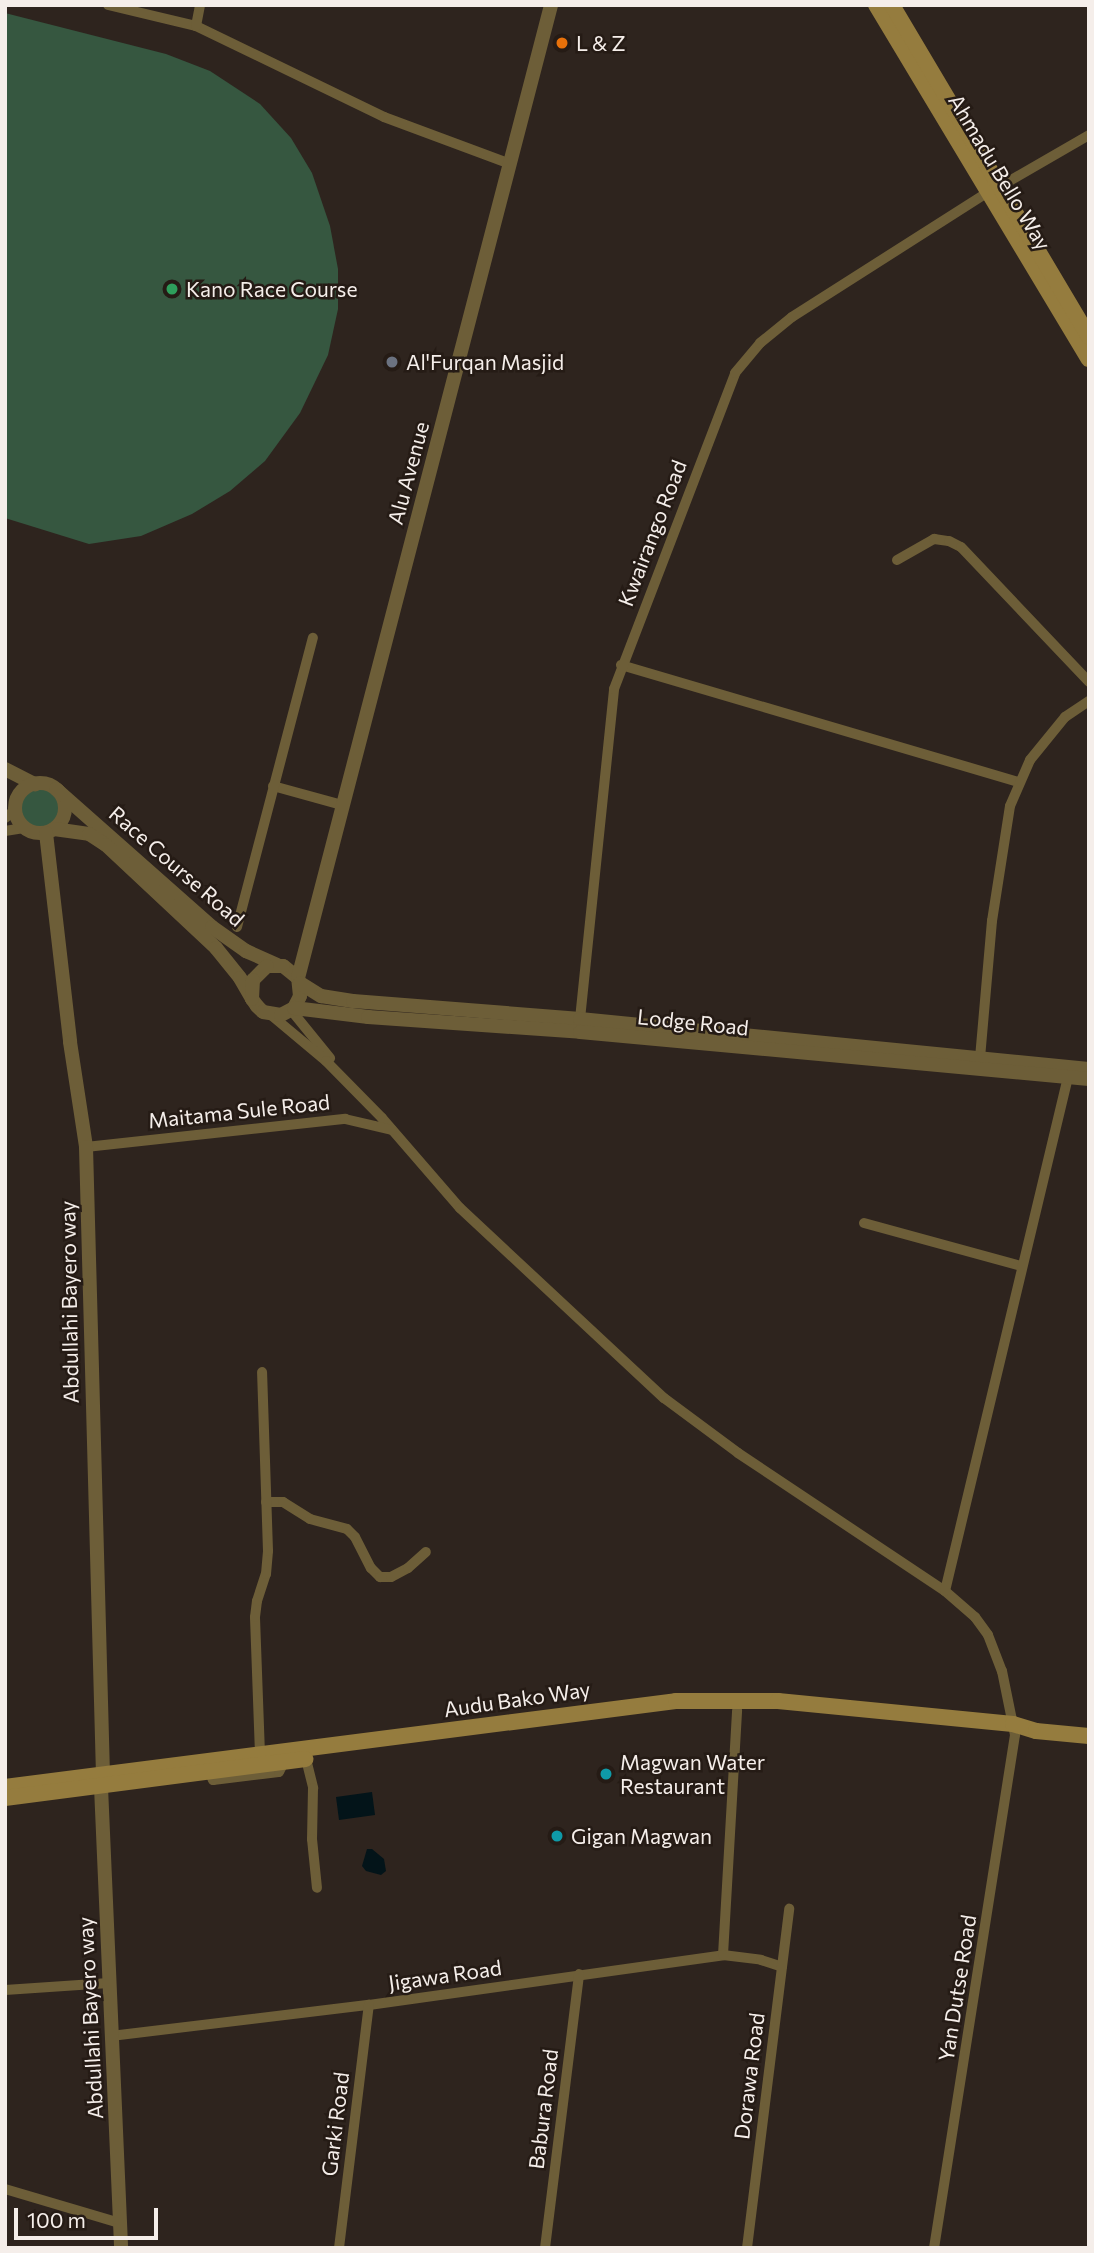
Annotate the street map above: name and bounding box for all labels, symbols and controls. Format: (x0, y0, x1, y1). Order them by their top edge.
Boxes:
place label: L & Z (576, 30, 626, 56)
marker: L & Z (554, 35, 570, 51)
street label: Ahmadu Bello Way (943, 89, 1057, 255)
place label: Kano Race Course (186, 276, 357, 302)
marker: Kano Race Course (164, 281, 180, 297)
place label: Al'Furqan Masjid (406, 349, 564, 375)
marker: Al'Furqan Masjid (384, 354, 400, 370)
street label: Alu Avenue (382, 419, 434, 527)
street label: Kwairango Road (613, 456, 691, 610)
street label: Race Course Road (104, 800, 250, 932)
street label: Lodge Road (636, 1004, 750, 1040)
street label: Maitama Sule Road (147, 1089, 331, 1133)
street label: Abdullahi Bayero way (55, 1201, 83, 1403)
street label: Audu Bako Way (442, 1676, 592, 1722)
place label: Magwan Water Restaurant (620, 1749, 765, 1799)
marker: Magwan Water Restaurant (598, 1766, 614, 1782)
place label: Gigan Magwan (571, 1823, 712, 1849)
marker: Gigan Magwan (549, 1828, 565, 1844)
street label: Yan Dutse Road (933, 1913, 981, 2063)
street label: Abdullahi Bayero way (72, 1916, 108, 2120)
street label: Jigawa Road (387, 1955, 503, 1995)
street label: Dorawa Road (729, 2011, 769, 2141)
street label: Babura Road (523, 2047, 563, 2171)
street label: Garki Road (316, 2071, 354, 2177)
scale bar (18, 2194, 161, 2238)
text: 100 m (27, 2207, 86, 2232)

